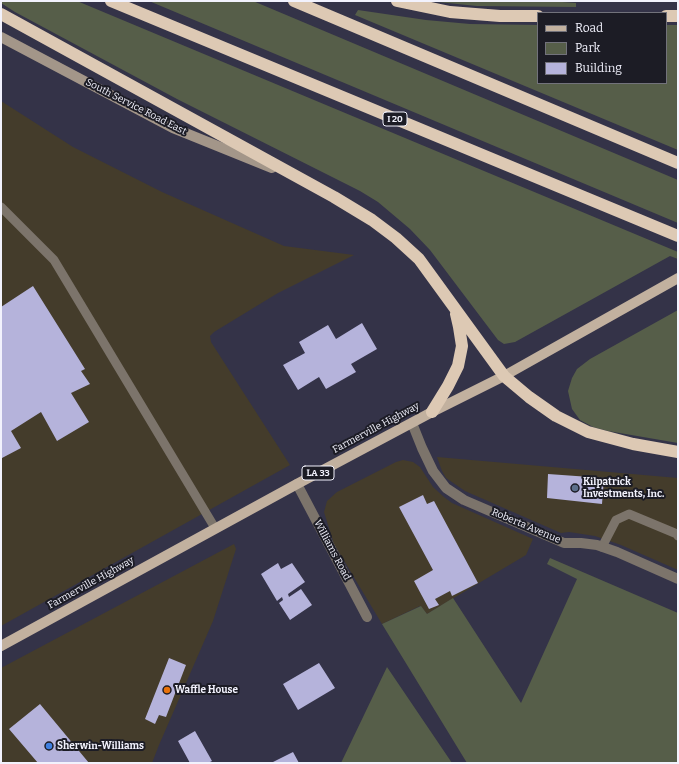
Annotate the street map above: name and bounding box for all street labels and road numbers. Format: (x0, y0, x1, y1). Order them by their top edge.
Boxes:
street label: South Service Road East (84, 76, 188, 138)
road number: I 20 (383, 112, 407, 126)
street label: Farmerville Highway (331, 400, 421, 456)
road number: LA 33 (302, 466, 334, 480)
street label: Roberta Avenue (490, 506, 562, 546)
street label: Williams Road (311, 518, 353, 582)
street label: Farmerville Highway (46, 554, 136, 612)

